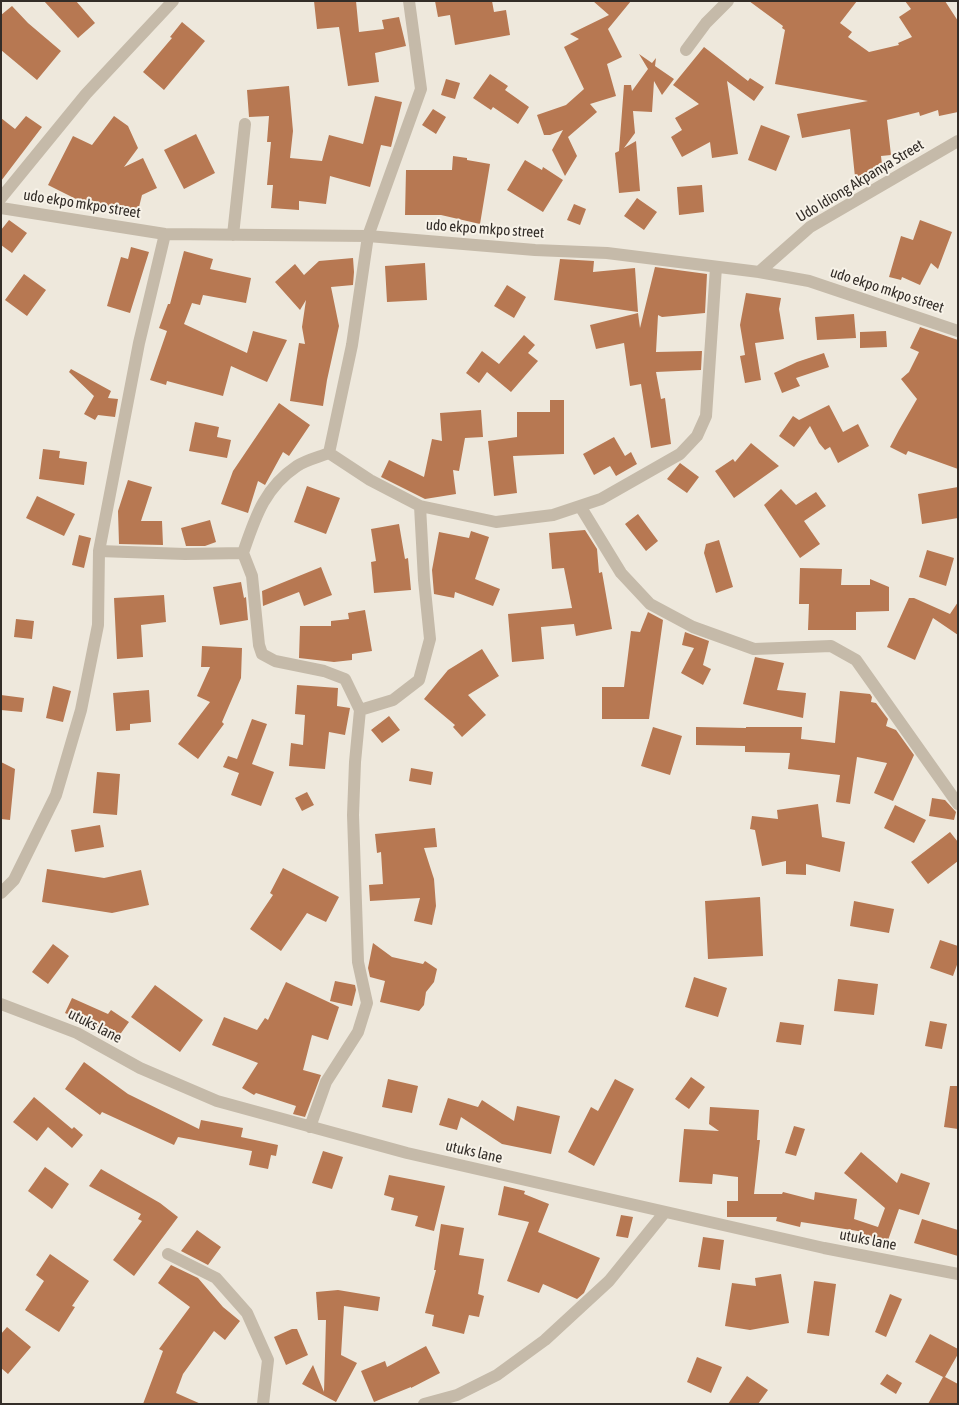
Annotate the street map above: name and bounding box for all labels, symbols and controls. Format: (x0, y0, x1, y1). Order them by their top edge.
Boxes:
street label: Udo Idiong Akpanya Street (793, 136, 927, 226)
street label: udo ekpo mkpo street (22, 186, 142, 222)
street label: udo ekpo mkpo street (425, 216, 545, 242)
street label: udo ekpo mkpo street (828, 263, 946, 317)
street label: utuks lane (65, 1005, 125, 1047)
street label: utuks lane (444, 1137, 504, 1167)
street label: utuks lane (838, 1226, 898, 1254)

